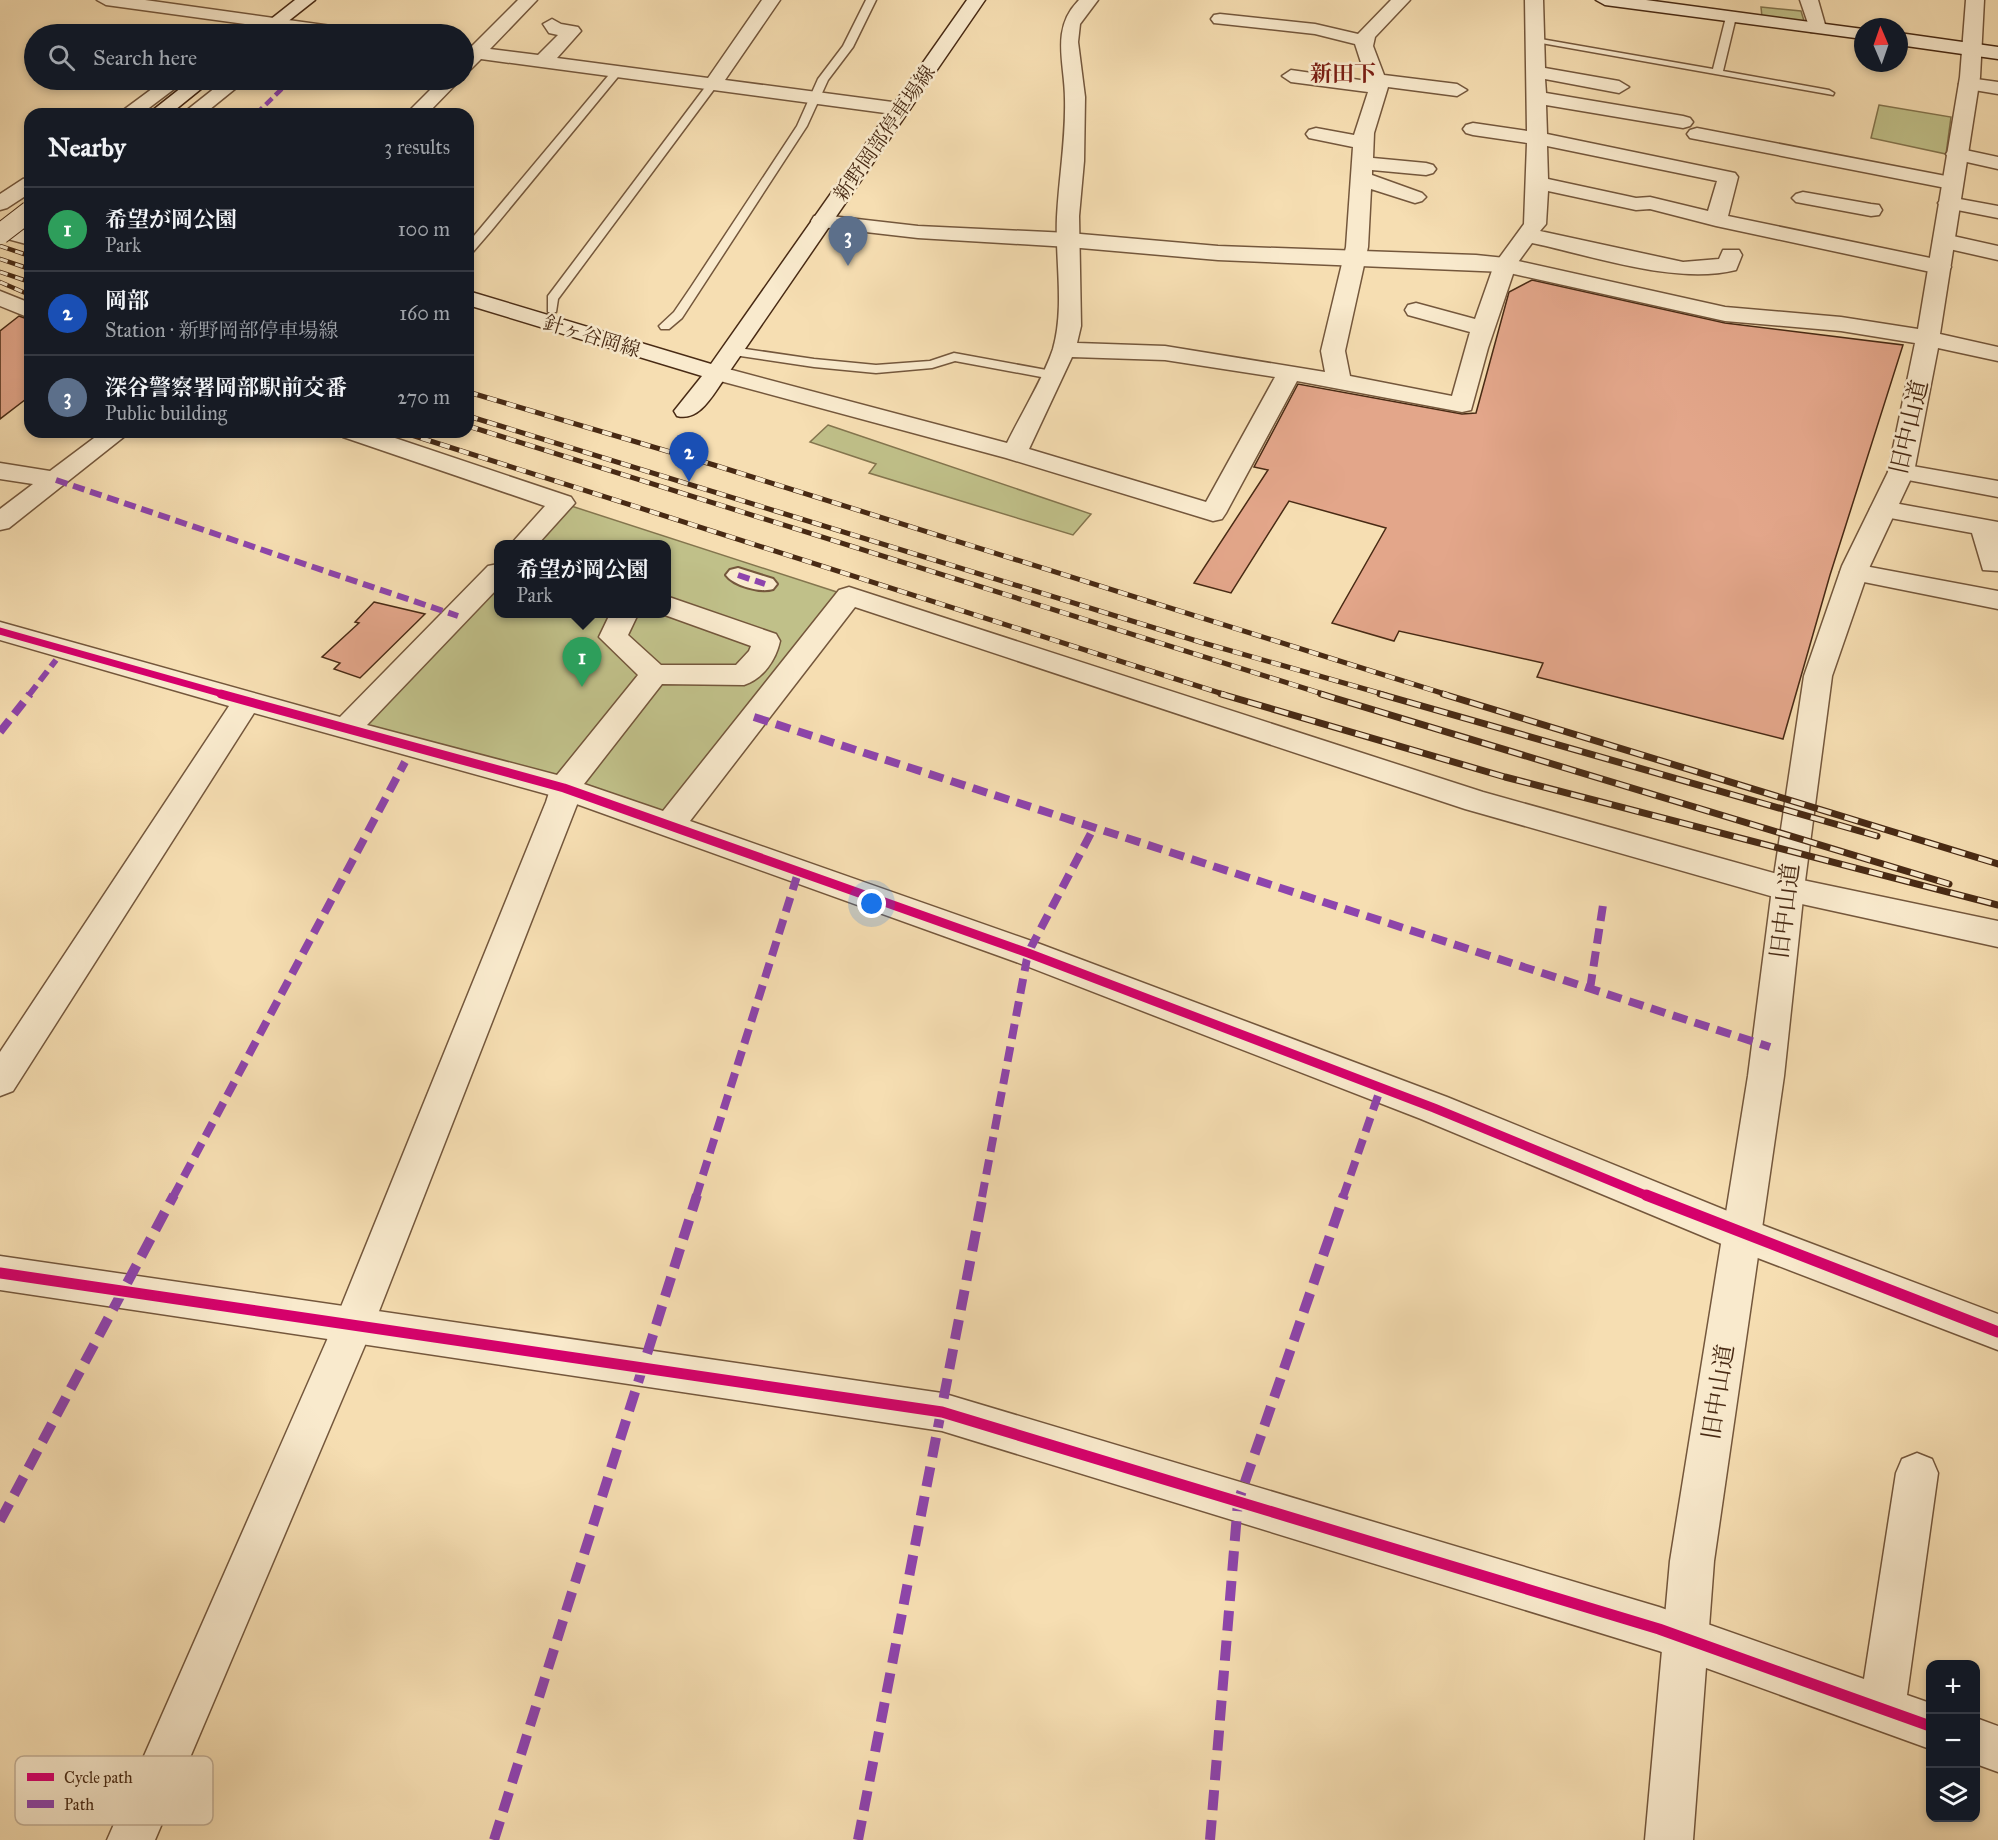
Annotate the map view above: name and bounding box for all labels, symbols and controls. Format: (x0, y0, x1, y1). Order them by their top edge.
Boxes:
north arrow (1854, 18, 1908, 72)
search box (24, 24, 474, 90)
icon: search (45, 41, 78, 74)
text: Search here (93, 44, 197, 71)
district label: 新田下 (1310, 60, 1376, 87)
street label: 新野岡部停車場線 (828, 61, 940, 205)
text: Nearby (48, 131, 126, 163)
text: 3 results (384, 135, 450, 159)
text: 希望が岡公園 (105, 206, 237, 233)
pin: 3 (828, 216, 868, 266)
text: 1 (64, 217, 71, 241)
text: 100 m (398, 217, 450, 241)
text: Park (105, 233, 141, 257)
text: 岡部 (105, 287, 149, 314)
text: 2 (63, 301, 72, 325)
text: 160 m (399, 301, 450, 325)
street label: 針ヶ谷岡線 (541, 310, 643, 362)
text: Station · 新野岡部停車場線 (105, 318, 339, 342)
text: 深谷警察署岡部駅前交番 (105, 374, 347, 401)
street label: 旧中山道 (1884, 377, 1934, 477)
text: 3 (64, 385, 72, 409)
text: 270 m (397, 385, 450, 409)
text: Public building (105, 401, 227, 425)
pin: 2 (670, 432, 708, 482)
popup (494, 540, 671, 618)
text: 希望が岡公園 (516, 556, 649, 583)
text: Park (516, 583, 553, 607)
pin: 1 (562, 638, 602, 687)
street label: 旧中山道 (1764, 862, 1806, 960)
your location (857, 889, 886, 918)
street label: 旧中山道 (1696, 1342, 1740, 1442)
map controls (1926, 1660, 1980, 1822)
button: + (1926, 1660, 1980, 1714)
button: − (1926, 1714, 1980, 1768)
legend (15, 1756, 213, 1825)
text: Cycle path (64, 1768, 133, 1787)
button: layers (1926, 1768, 1980, 1822)
text: Path (64, 1795, 94, 1814)

